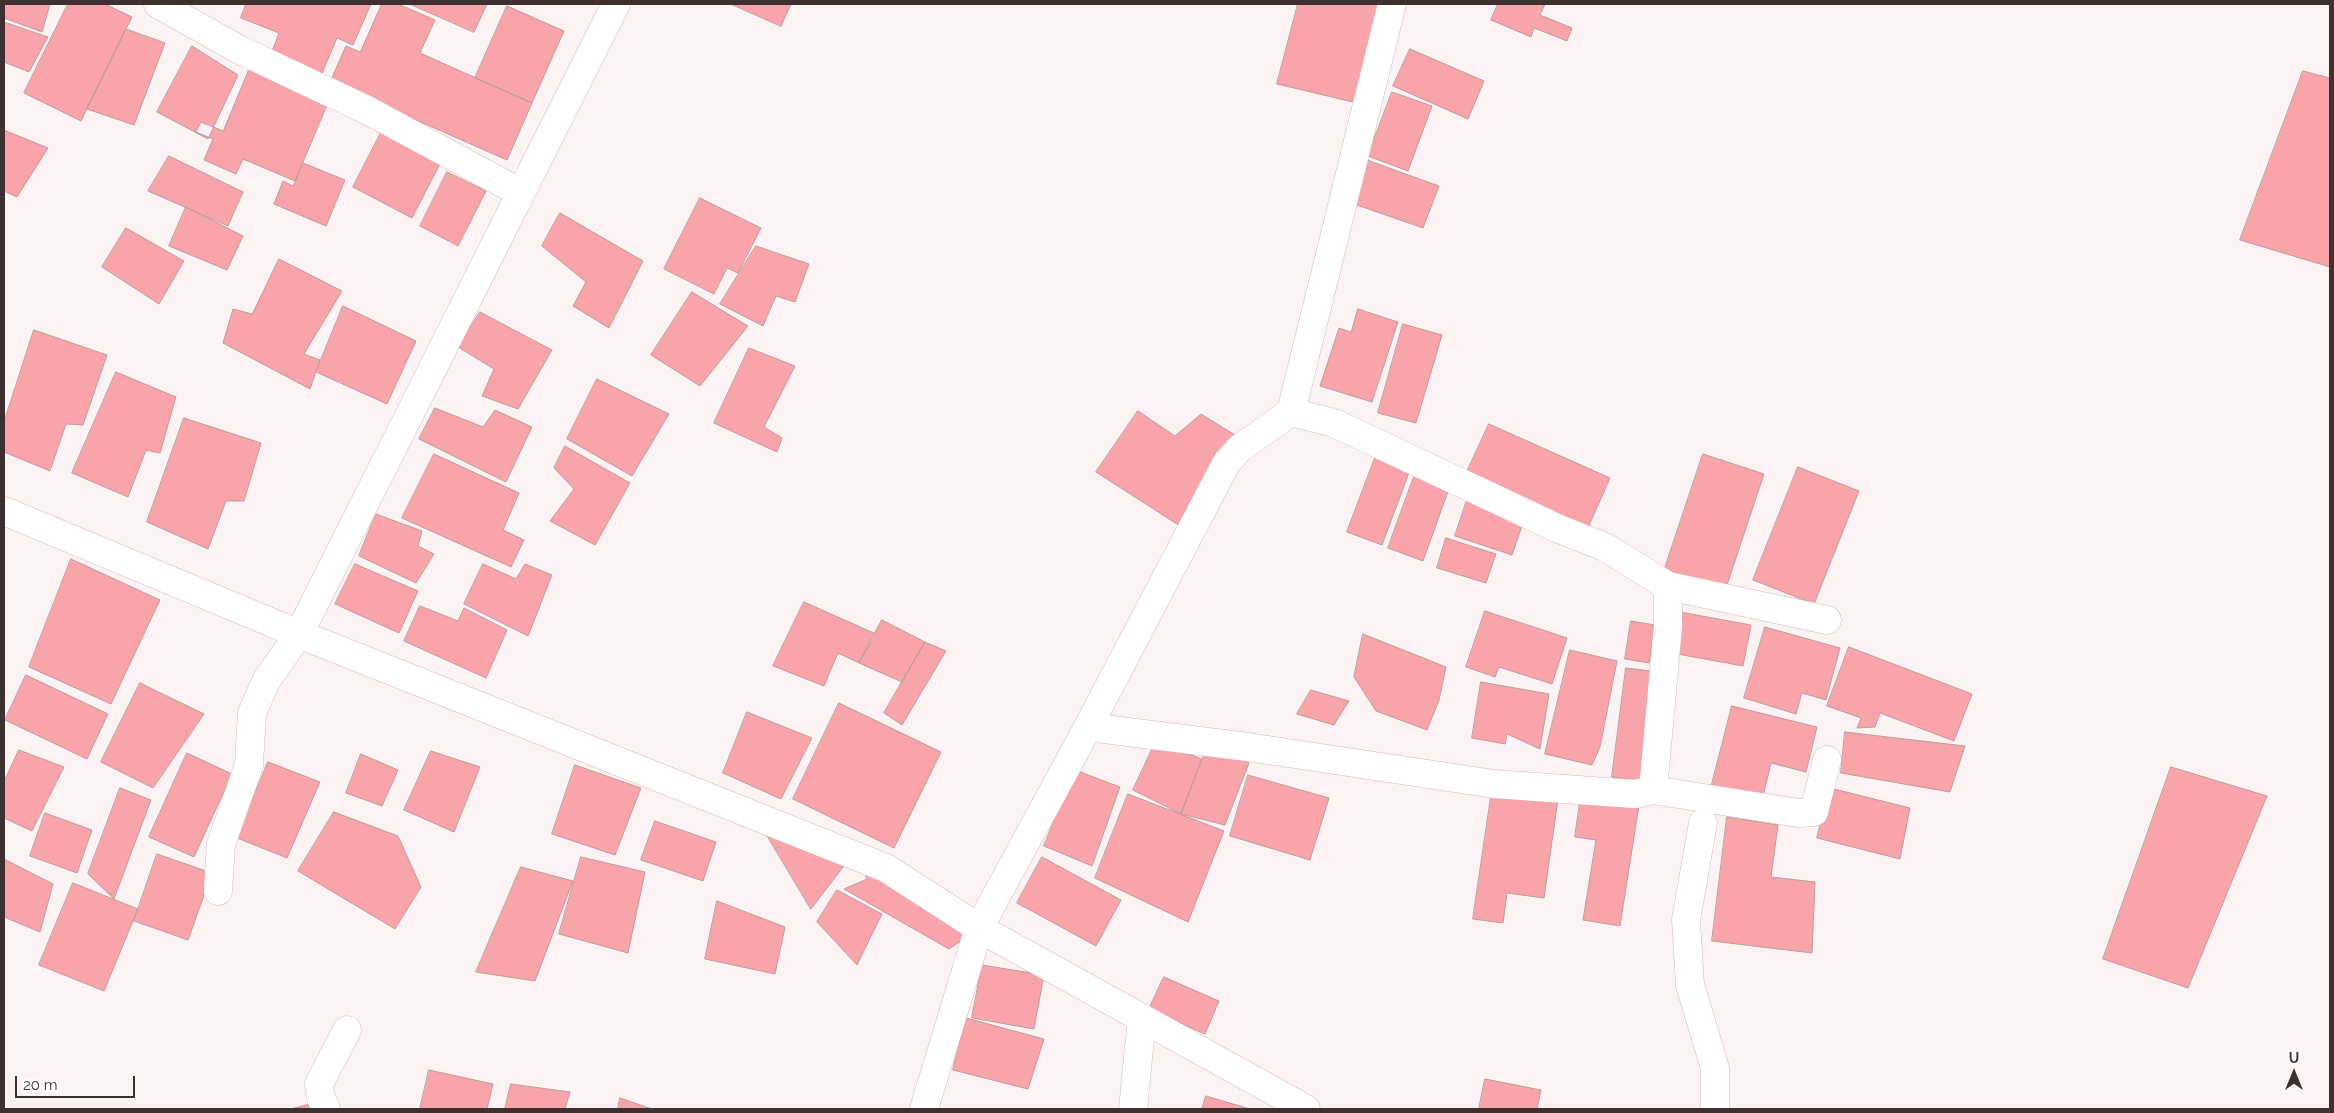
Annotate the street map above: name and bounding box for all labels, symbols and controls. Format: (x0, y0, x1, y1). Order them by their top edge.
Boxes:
north arrow (2269, 1048, 2319, 1098)
text: U (2289, 1050, 2299, 1066)
scale bar (18, 1066, 138, 1098)
text: 20 m (23, 1076, 58, 1094)

